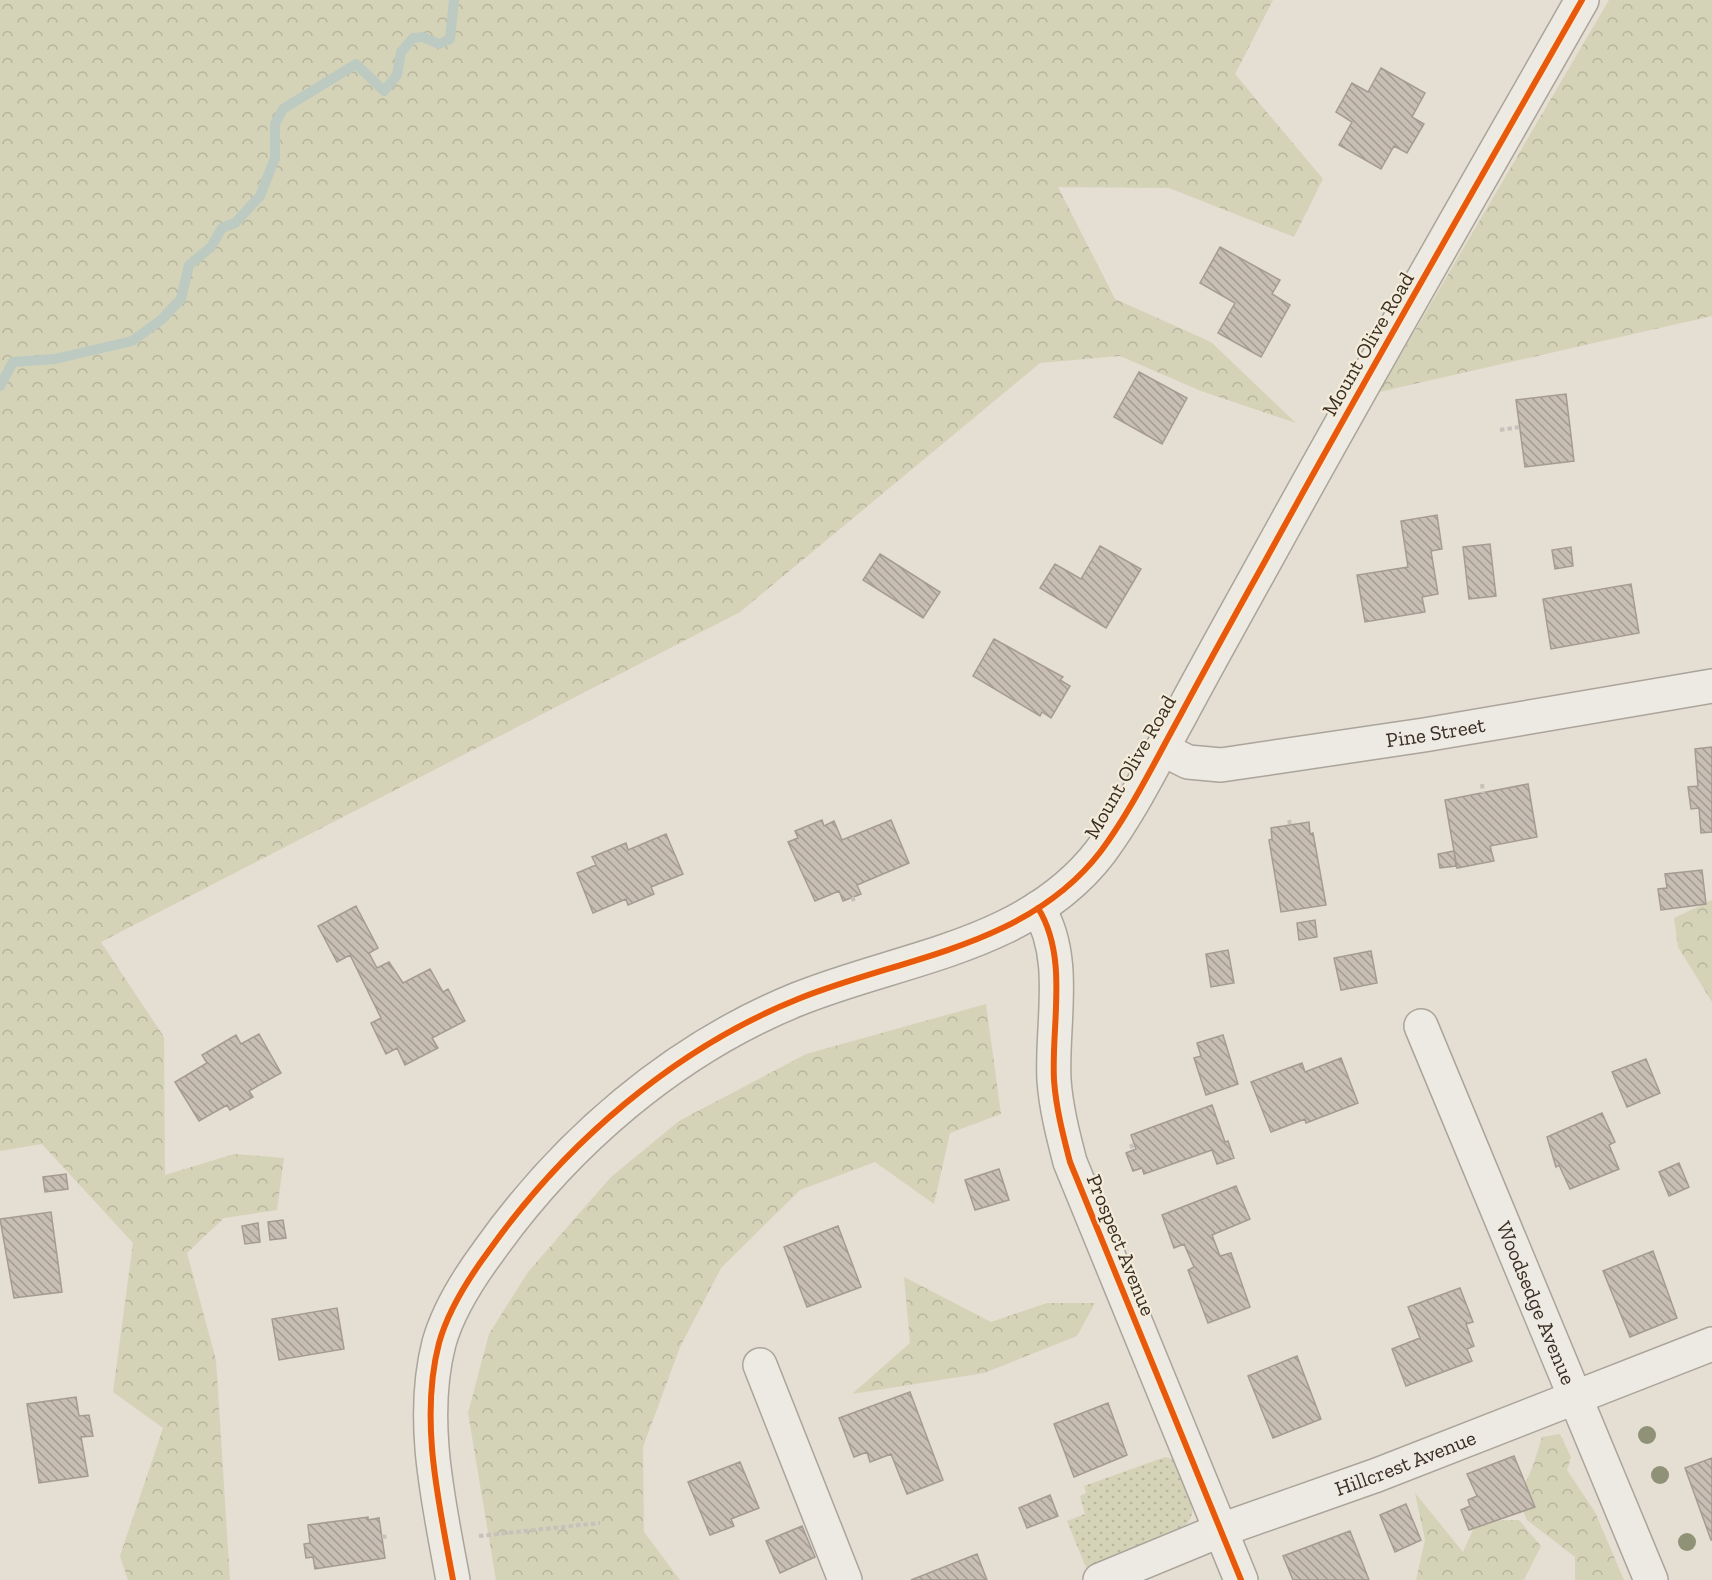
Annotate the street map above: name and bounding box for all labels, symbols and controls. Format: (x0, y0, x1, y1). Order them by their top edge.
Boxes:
street label: Mount Olive Road (1316, 267, 1419, 420)
street label: Mount Olive Road (1078, 690, 1181, 843)
street label: Pine Street (1384, 712, 1487, 752)
street label: Prospect Avenue (1082, 1170, 1161, 1319)
street label: Woodsedge Avenue (1491, 1218, 1582, 1388)
street label: Hillcrest Avenue (1331, 1425, 1479, 1501)

